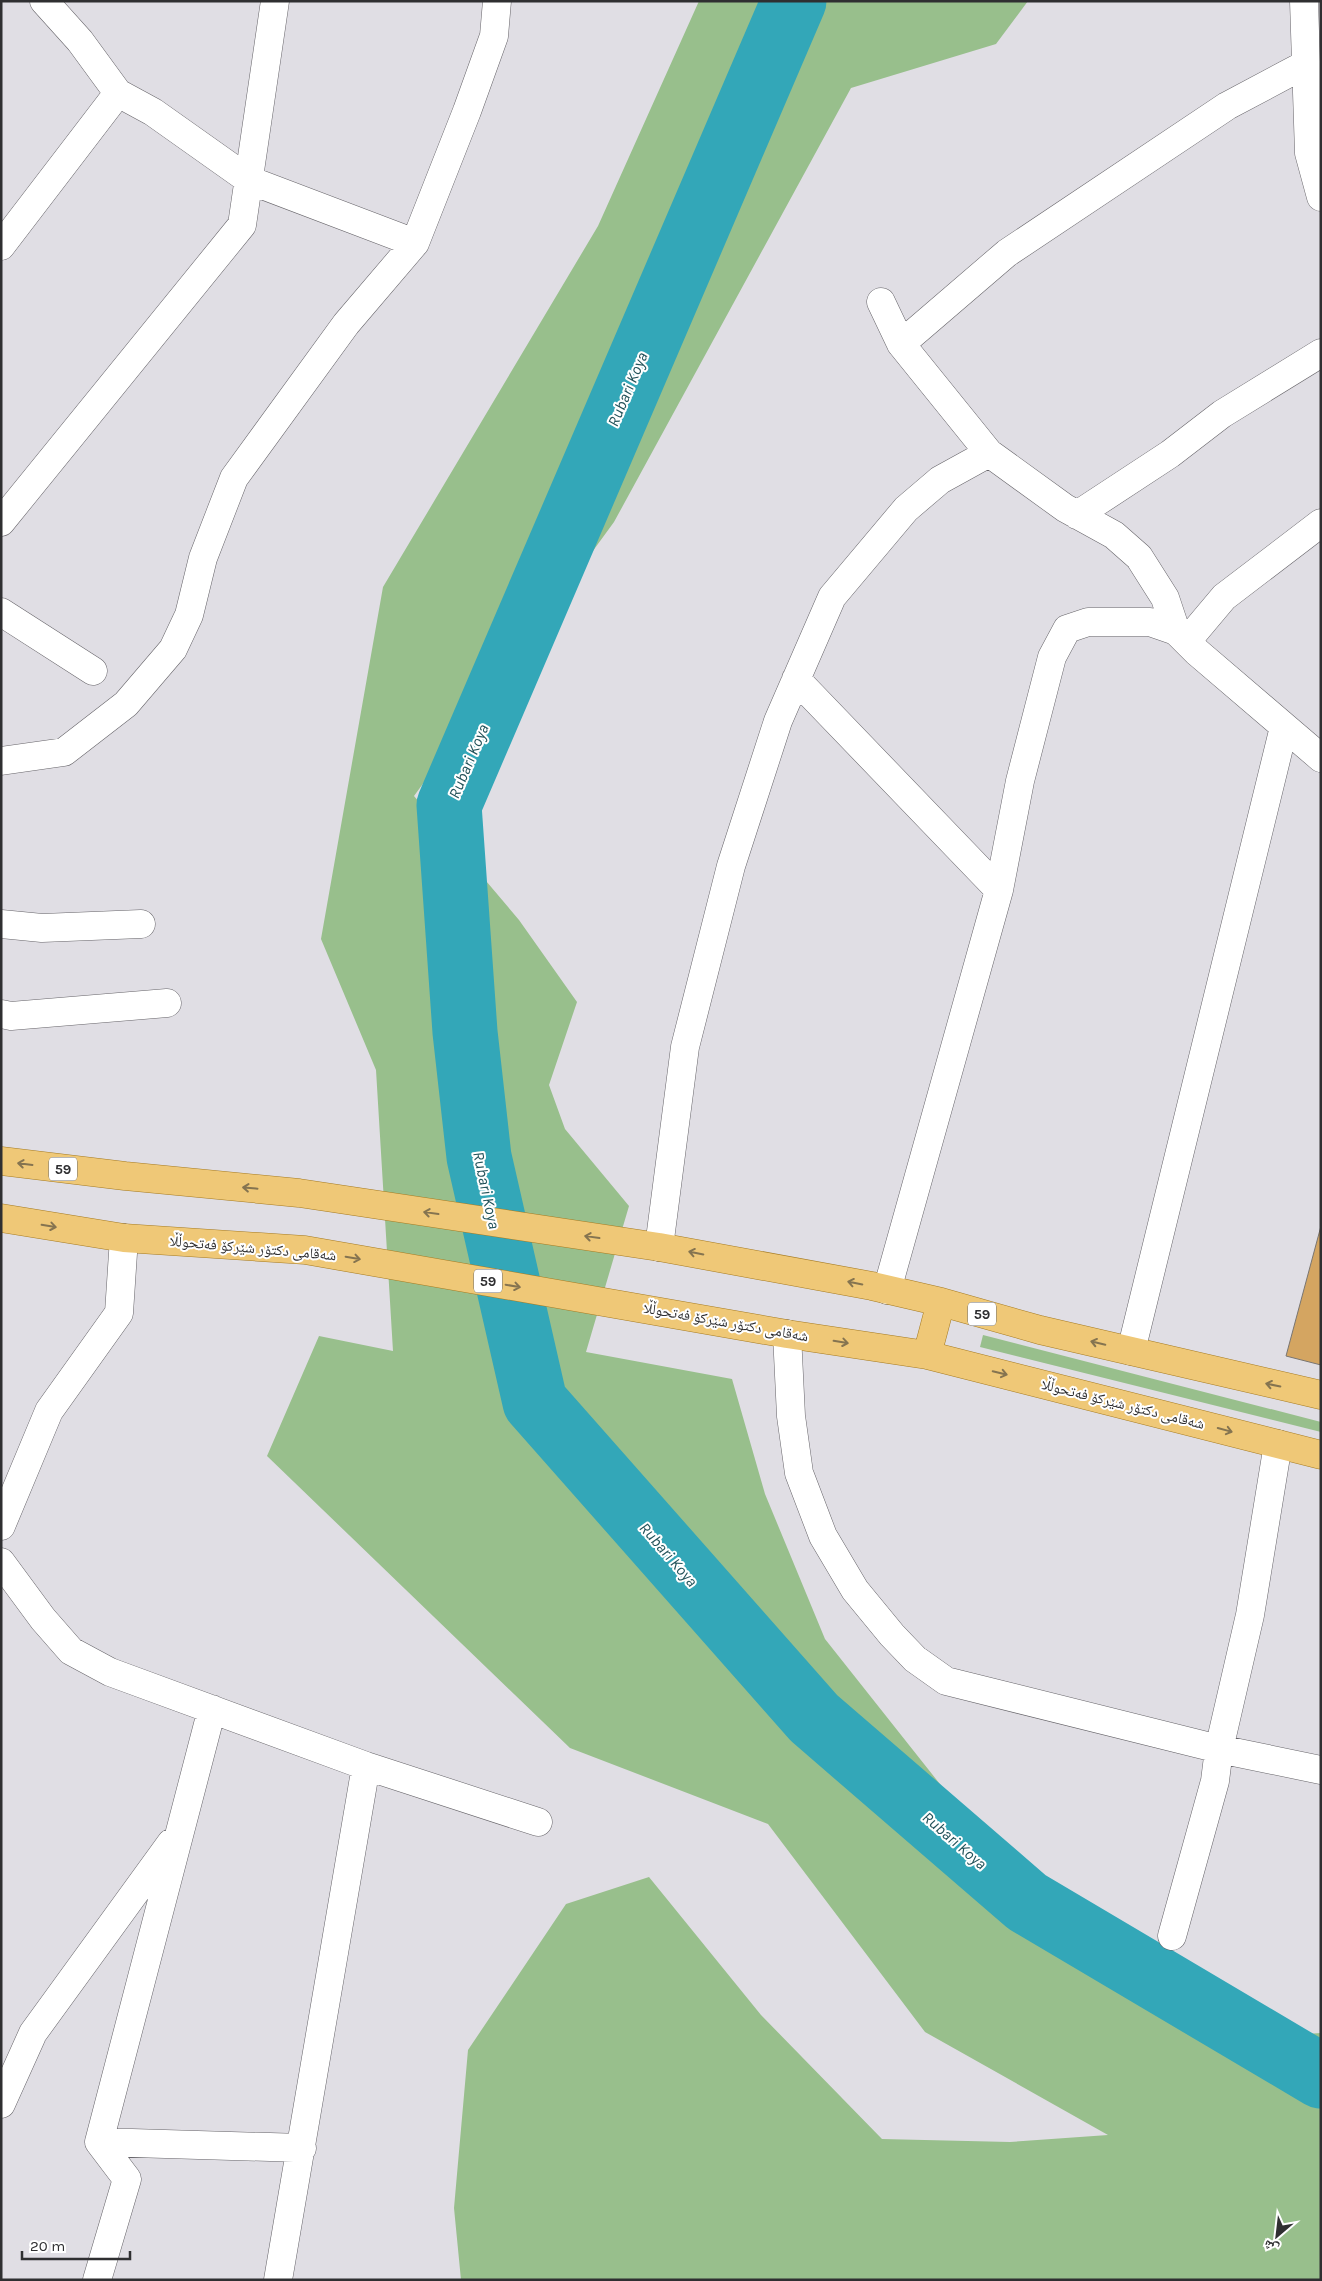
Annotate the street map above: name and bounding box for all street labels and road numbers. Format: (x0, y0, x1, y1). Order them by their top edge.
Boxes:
road number: 59 (49, 1158, 77, 1180)
street label: شەقامی دکتۆر شێرکۆ فەتحوڵڵا (169, 1230, 337, 1265)
road number: 59 (474, 1270, 502, 1292)
street label: شەقامی دکتۆر شێرکۆ فەتحوڵڵا (642, 1297, 810, 1346)
road number: 59 (968, 1302, 996, 1326)
street label: شەقامی دکتۆر شێرکۆ فەتحوڵڵا (1039, 1374, 1207, 1434)

